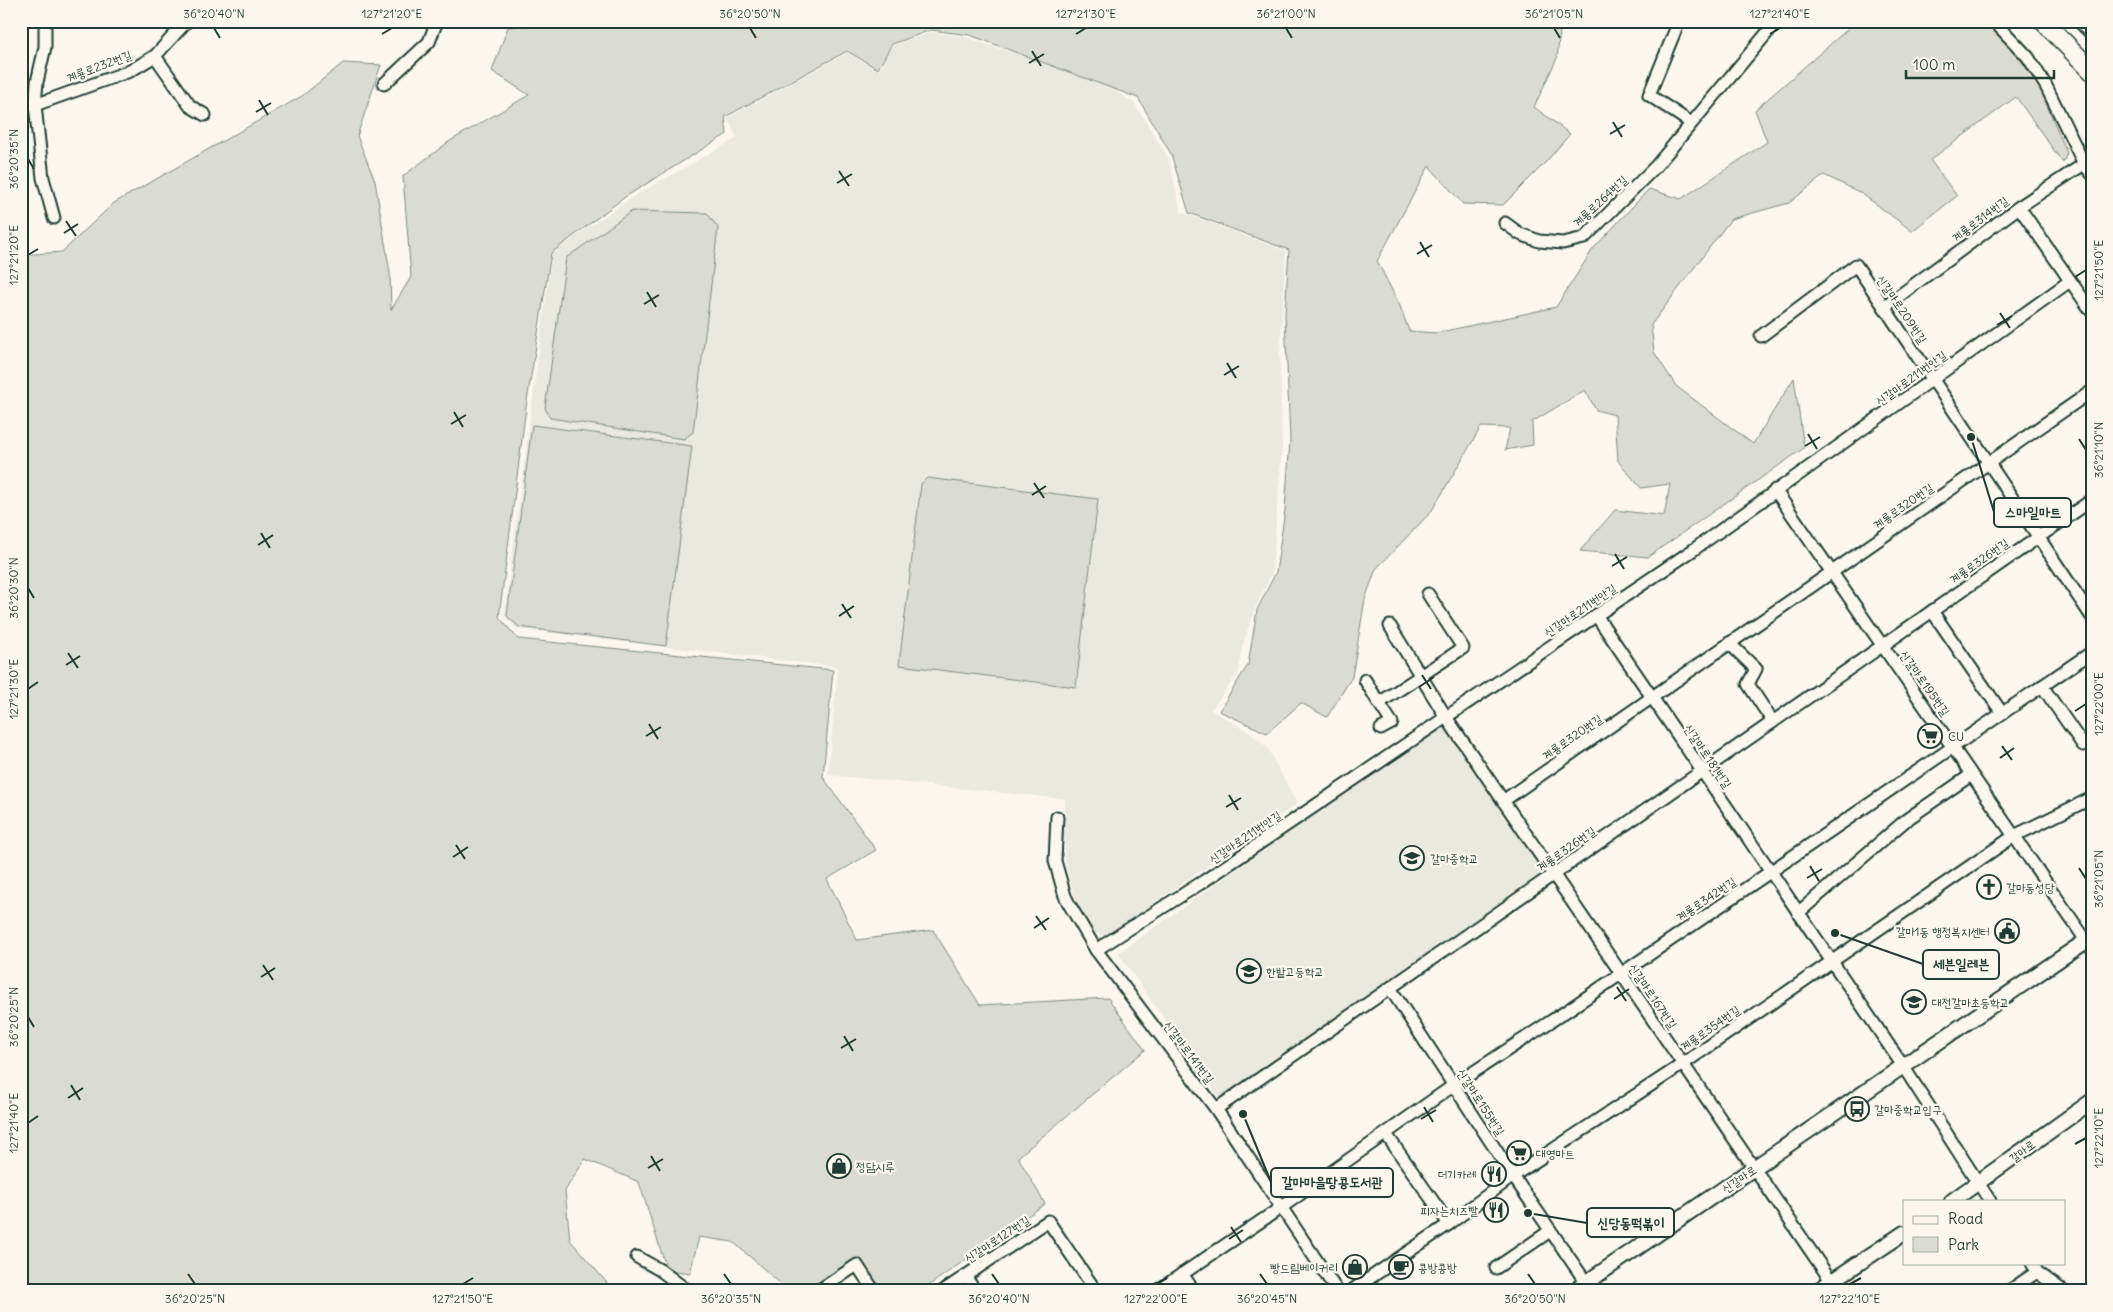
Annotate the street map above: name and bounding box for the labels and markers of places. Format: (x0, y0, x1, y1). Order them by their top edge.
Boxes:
callout: 스마일마트 (1994, 498, 2071, 527)
supermarket icon: CU (1917, 723, 1943, 749)
place label: CU (1948, 729, 1964, 744)
school or university icon: 갈마중학교 (1399, 845, 1425, 871)
place label: 갈마중학교 (1430, 851, 1478, 866)
church icon: 갈마동성당 (1976, 874, 2002, 900)
place label: 갈마동성당 (2006, 880, 2055, 895)
public building icon: 갈마1동 행정복지센터 (1994, 918, 2020, 944)
place label: 갈마1동 행정복지센터 (1895, 924, 1990, 939)
callout: 세븐일레븐 (1923, 950, 1999, 979)
school or university icon: 한밭고등학교 (1236, 958, 1262, 984)
place label: 한밭고등학교 (1266, 964, 1324, 979)
school or university icon: 대전갈마초등학교 (1901, 989, 1927, 1015)
place label: 대전갈마초등학교 (1932, 995, 2009, 1010)
bus stop icon: 갈마중학교입구 (1844, 1096, 1870, 1122)
place label: 갈마중학교입구 (1874, 1102, 1942, 1117)
supermarket icon: 대영마트 (1506, 1140, 1532, 1166)
place label: 대영마트 (1536, 1146, 1575, 1161)
shop icon: 정담시루 (826, 1153, 852, 1179)
place label: 정담시루 (856, 1159, 895, 1174)
restaurant icon: 더기카레 (1481, 1161, 1507, 1187)
place label: 더기카레 (1437, 1167, 1476, 1182)
callout: 갈마마을땅콩도서관 (1271, 1168, 1393, 1197)
restaurant icon: 피자는치즈빨 (1483, 1197, 1509, 1223)
place label: 피자는치즈빨 (1420, 1203, 1478, 1218)
callout: 신당동떡볶이 (1587, 1208, 1674, 1237)
shop icon: 빵드림베이커리 (1342, 1254, 1368, 1280)
cafe icon: 콩방콩방 (1388, 1254, 1414, 1280)
place label: 빵드림베이커리 (1270, 1260, 1338, 1275)
place label: 콩방콩방 (1418, 1260, 1457, 1275)

